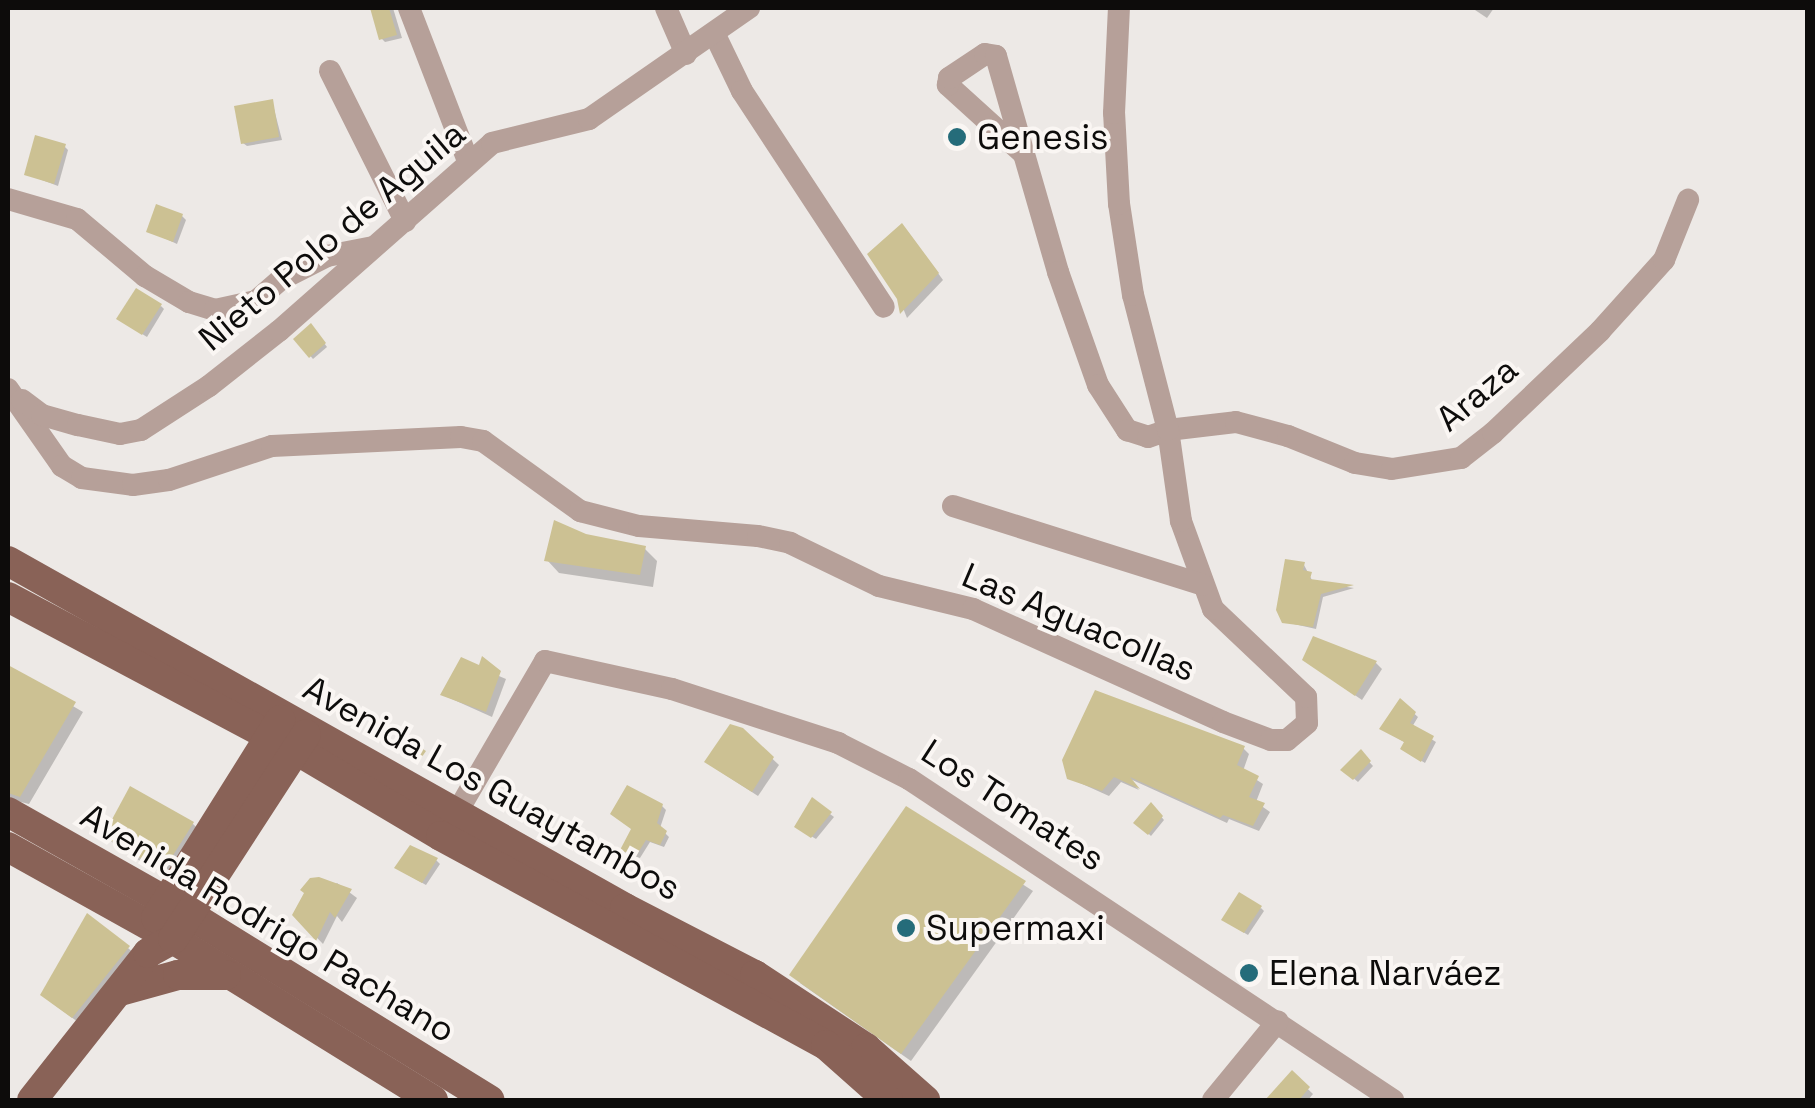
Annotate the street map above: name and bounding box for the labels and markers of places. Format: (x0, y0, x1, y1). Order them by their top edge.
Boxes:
place label: Genesis (977, 116, 1108, 158)
marker: Genesis (946, 126, 968, 148)
place label: Supermaxi (926, 907, 1105, 949)
marker: Supermaxi (895, 917, 917, 939)
place label: Elena Narváez (1269, 952, 1501, 994)
marker: Elena Narváez (1238, 962, 1260, 984)

